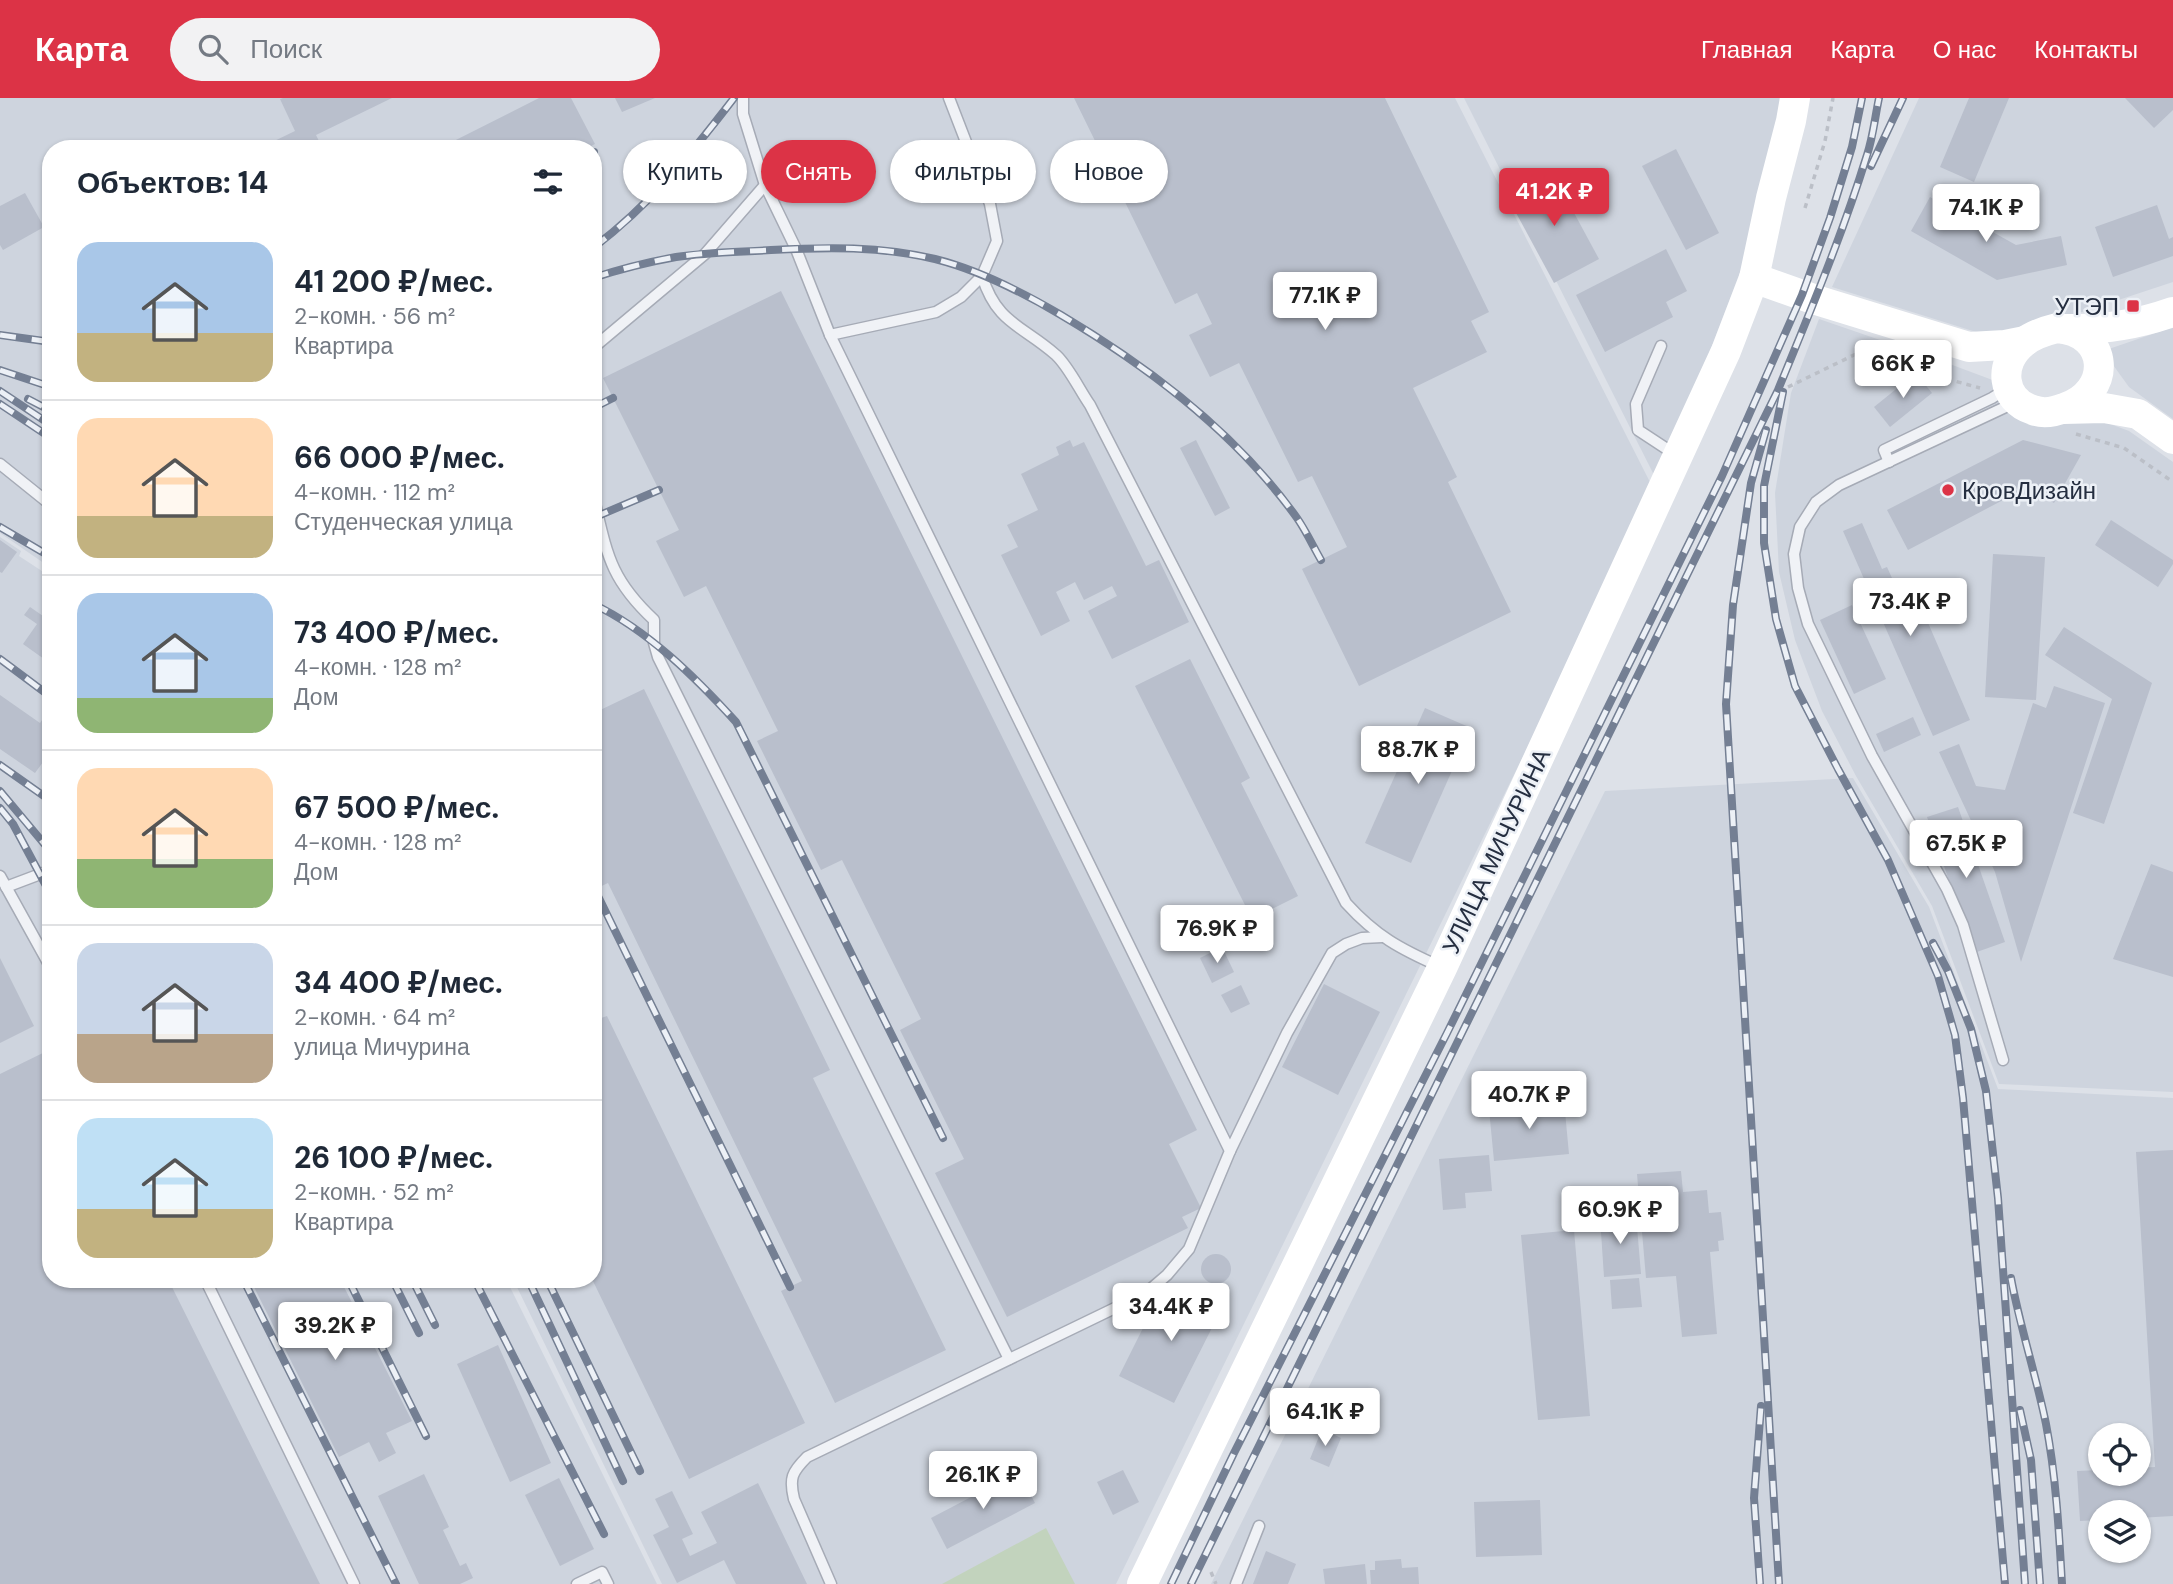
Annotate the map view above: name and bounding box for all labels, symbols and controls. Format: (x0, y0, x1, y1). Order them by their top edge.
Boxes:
search box (170, 18, 660, 81)
text: Карта (35, 28, 128, 71)
icon: search (194, 30, 232, 68)
text: Поиск (250, 32, 322, 66)
text: Главная (1701, 34, 1792, 65)
text: Карта (1830, 34, 1895, 65)
text: О нас (1933, 34, 1996, 65)
text: Контакты (2034, 34, 2138, 65)
chip: Купить (623, 140, 747, 203)
chip: Снять (761, 140, 876, 203)
chip: Фильтры (890, 140, 1036, 203)
chip: Новое (1050, 140, 1168, 203)
text: Объектов: 14 (77, 163, 268, 202)
icon: filters (529, 163, 567, 201)
pin: 41.2K ₽ (1489, 169, 1619, 228)
text: 41.2K ₽ (1515, 176, 1593, 206)
pin: 74.1K ₽ (1921, 184, 2051, 244)
text: 74.1K ₽ (1949, 192, 2023, 222)
text: 41 200 ₽/мес. (294, 262, 493, 301)
icon: home (133, 270, 217, 354)
pin: 77.1K ₽ (1260, 272, 1390, 332)
text: 77.1K ₽ (1289, 280, 1361, 310)
place label: УТЭП (2055, 291, 2119, 322)
marker: УТЭП (2125, 298, 2141, 314)
text: 2-комн. · 56 m² (294, 301, 455, 331)
text: Квартира (294, 331, 393, 361)
pin: 66K ₽ (1854, 341, 1952, 400)
text: 66K ₽ (1871, 348, 1935, 378)
text: 66 000 ₽/мес. (294, 438, 505, 477)
icon: home (133, 446, 217, 530)
place label: КровДизайн (1962, 475, 2096, 506)
text: 4-комн. · 112 m² (294, 477, 455, 507)
marker: КровДизайн (1940, 482, 1956, 498)
text: Студенческая улица (294, 507, 513, 537)
pin: 73.4K ₽ (1845, 578, 1975, 638)
text: 73.4K ₽ (1869, 586, 1951, 616)
text: 73 400 ₽/мес. (294, 613, 499, 652)
icon: home (133, 621, 217, 705)
text: 4-комн. · 128 m² (294, 652, 462, 682)
text: Дом (294, 682, 338, 712)
pin: 88.7K ₽ (1353, 726, 1483, 786)
text: 88.7K ₽ (1377, 734, 1459, 764)
street label: УЛИЦА МИЧУРИНА (1435, 744, 1557, 958)
text: 67 500 ₽/мес. (294, 788, 499, 827)
icon: home (133, 796, 217, 880)
pin: 67.5K ₽ (1901, 820, 2031, 880)
text: 4-комн. · 128 m² (294, 827, 462, 857)
text: 67.5K ₽ (1926, 828, 2006, 858)
text: Дом (294, 857, 338, 887)
pin: 76.9K ₽ (1152, 906, 1282, 965)
text: 76.9K ₽ (1176, 913, 1258, 943)
text: 34 400 ₽/мес. (294, 963, 503, 1002)
icon: home (133, 971, 217, 1055)
text: 2-комн. · 64 m² (294, 1002, 455, 1032)
text: улица Мичурина (294, 1032, 470, 1062)
pin: 40.7K ₽ (1464, 1072, 1594, 1131)
text: 40.7K ₽ (1487, 1079, 1571, 1109)
text: 26 100 ₽/мес. (294, 1138, 493, 1177)
icon: home (133, 1146, 217, 1230)
text: 2-комн. · 52 m² (294, 1177, 454, 1207)
pin: 60.9K ₽ (1555, 1186, 1685, 1246)
text: 60.9K ₽ (1577, 1194, 1663, 1224)
text: Квартира (294, 1207, 393, 1237)
pin: 34.4K ₽ (1106, 1284, 1236, 1343)
text: 34.4K ₽ (1128, 1291, 1214, 1321)
pin: 39.2K ₽ (270, 1302, 400, 1362)
text: 39.2K ₽ (294, 1310, 376, 1340)
pin: 64.1K ₽ (1260, 1388, 1390, 1448)
text: 64.1K ₽ (1286, 1396, 1364, 1426)
map controls (2088, 1423, 2151, 1563)
button: locate (2088, 1423, 2151, 1486)
pin: 26.1K ₽ (918, 1452, 1048, 1511)
text: 26.1K ₽ (945, 1459, 1021, 1489)
button: layers (2088, 1500, 2151, 1563)

